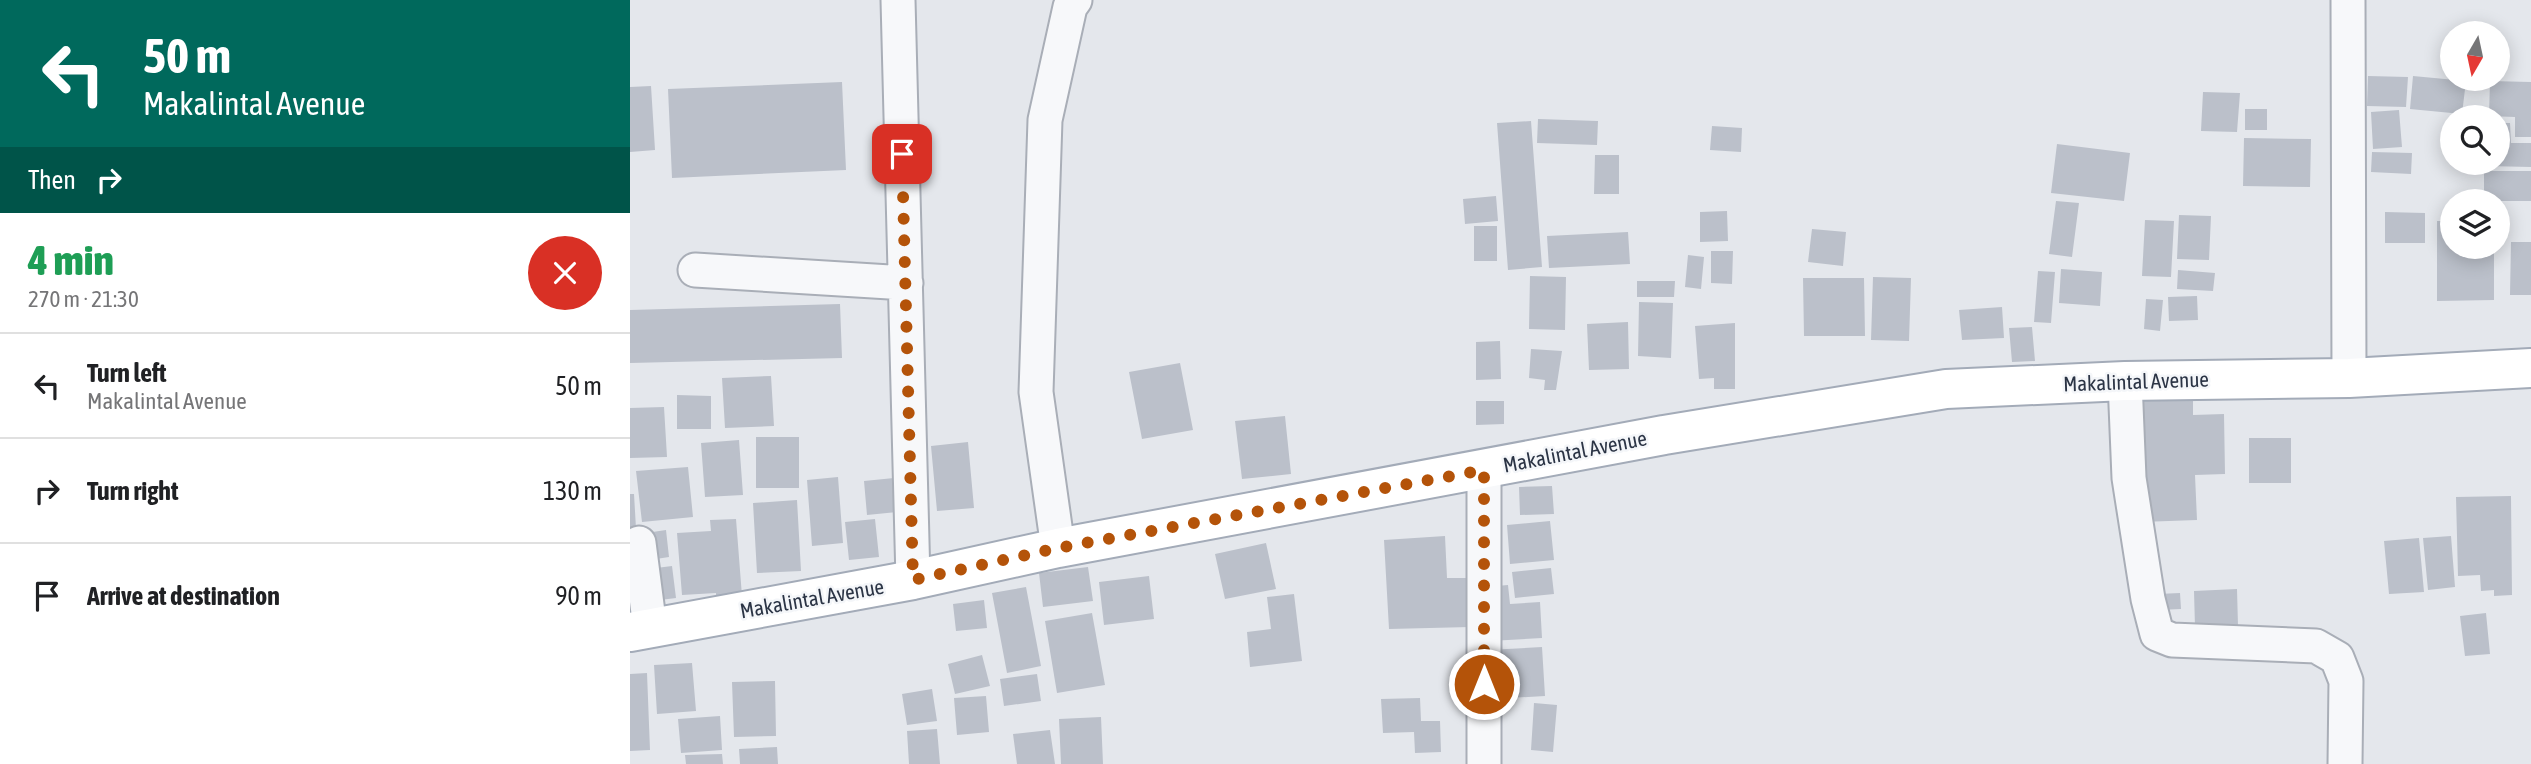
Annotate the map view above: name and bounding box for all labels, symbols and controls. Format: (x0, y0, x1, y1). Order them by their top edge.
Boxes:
north arrow (2440, 21, 2510, 91)
map controls (2440, 21, 2510, 259)
text: 50 m (143, 27, 231, 83)
icon: left (28, 28, 119, 119)
text: Makalintal Avenue (143, 85, 365, 122)
button: search (2440, 105, 2510, 175)
pin (872, 124, 932, 184)
icon: arrive (883, 135, 921, 173)
icon: right (90, 161, 128, 199)
text: Then (28, 165, 76, 195)
button: layers (2440, 189, 2510, 259)
text: 4 min (28, 236, 114, 284)
button: close (528, 236, 602, 310)
text: 270 m · 21:30 (28, 286, 139, 312)
text: Turn left (87, 358, 167, 388)
street label: Makalintal Avenue (2063, 366, 2209, 396)
icon: left (28, 367, 66, 405)
text: 50 m (555, 371, 602, 401)
text: Makalintal Avenue (87, 388, 247, 414)
street label: Makalintal Avenue (1501, 425, 1649, 477)
icon: right (28, 472, 66, 510)
text: Turn right (87, 476, 178, 506)
text: 130 m (543, 476, 602, 506)
street label: Makalintal Avenue (738, 574, 886, 622)
icon: arrive (28, 577, 66, 615)
text: Arrive at destination (87, 581, 280, 611)
text: 90 m (555, 581, 602, 611)
position arrow (1447, 647, 1521, 721)

